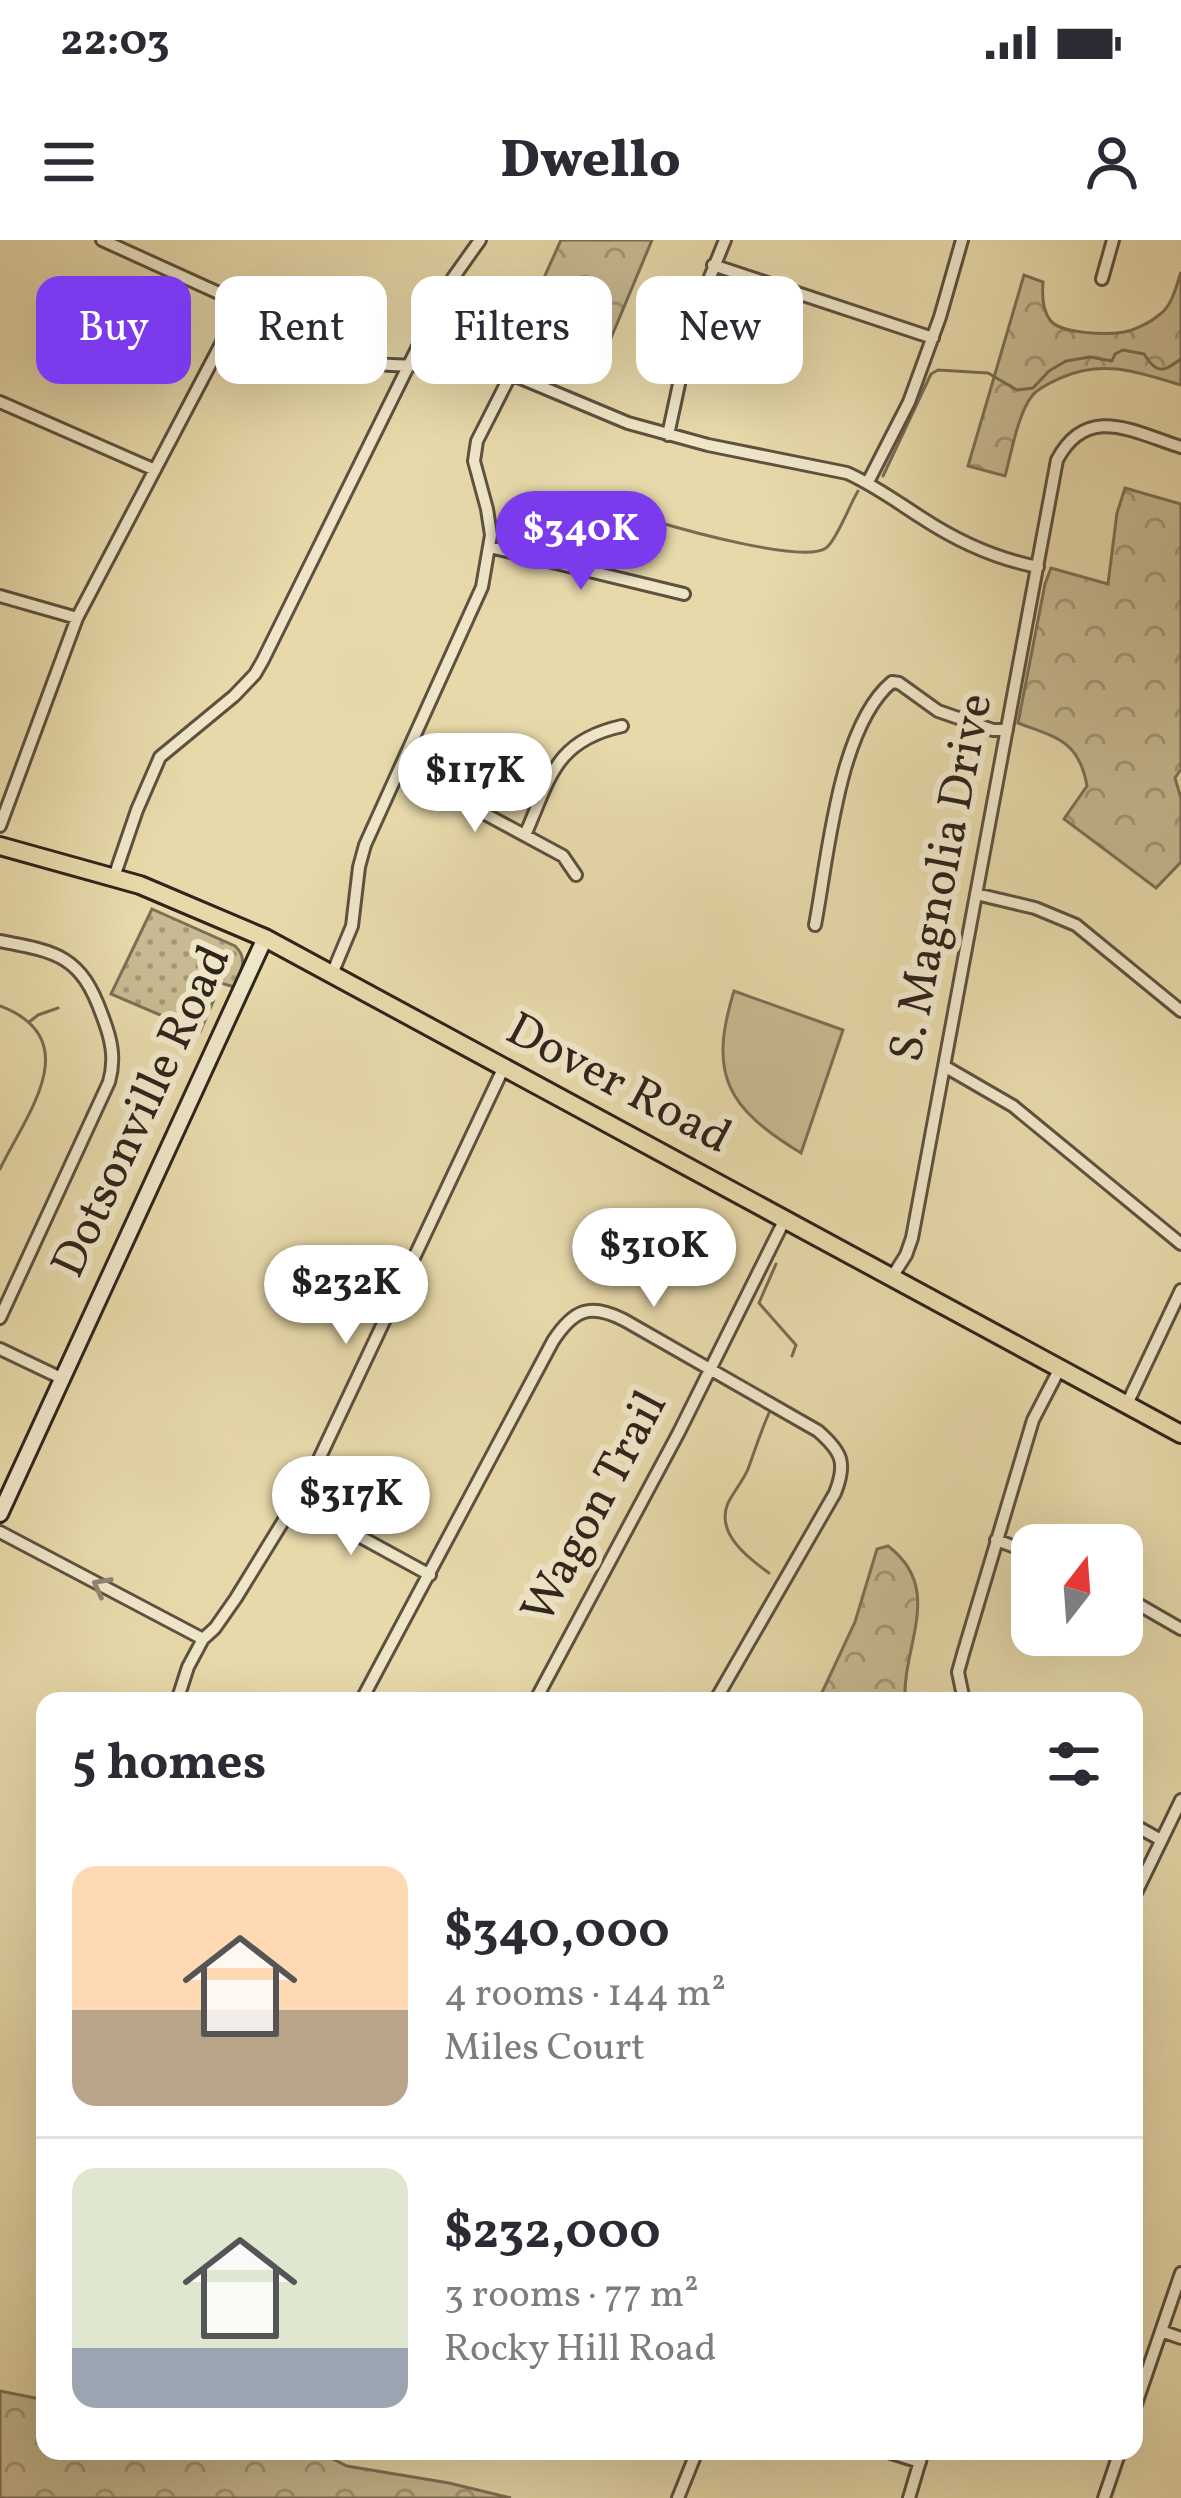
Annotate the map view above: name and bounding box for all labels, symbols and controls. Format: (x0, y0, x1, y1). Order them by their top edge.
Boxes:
text: 22:03 (60, 11, 170, 74)
text: Dwello (500, 125, 681, 200)
icon: menu (36, 129, 102, 195)
icon: person (1079, 129, 1145, 195)
chip: Buy (36, 276, 191, 384)
chip: Rent (215, 276, 387, 384)
chip: Filters (411, 276, 612, 384)
chip: New (636, 276, 803, 384)
pin: $340K (497, 491, 665, 593)
text: $340K (523, 503, 639, 557)
street label: S. Magnolia Drive (874, 688, 1012, 1068)
pin: $117K (391, 733, 559, 835)
text: $117K (425, 745, 525, 799)
street label: Dotsonville Road (37, 935, 249, 1289)
street label: Dover Road (494, 998, 742, 1172)
pin: $310K (570, 1208, 738, 1310)
text: $310K (599, 1220, 709, 1274)
pin: $232K (262, 1245, 430, 1347)
text: $232K (291, 1257, 401, 1311)
street label: Wagon Trail (507, 1380, 685, 1636)
pin: $317K (267, 1456, 435, 1558)
text: $317K (299, 1468, 403, 1522)
north arrow (1011, 1524, 1143, 1656)
map controls (1011, 1524, 1143, 1656)
one-way arrow (93, 1577, 114, 1600)
text: 5 homes (72, 1729, 266, 1800)
icon: filters (1041, 1731, 1107, 1797)
text: $340,000 (444, 1897, 670, 1968)
icon: home (168, 1914, 312, 2058)
text: 4 rooms · 144 m² (444, 1968, 726, 2022)
text: Miles Court (444, 2022, 645, 2076)
text: $232,000 (444, 2198, 661, 2269)
icon: home (168, 2216, 312, 2360)
text: 3 rooms · 77 m² (444, 2269, 699, 2323)
text: Rocky Hill Road (444, 2323, 716, 2377)

